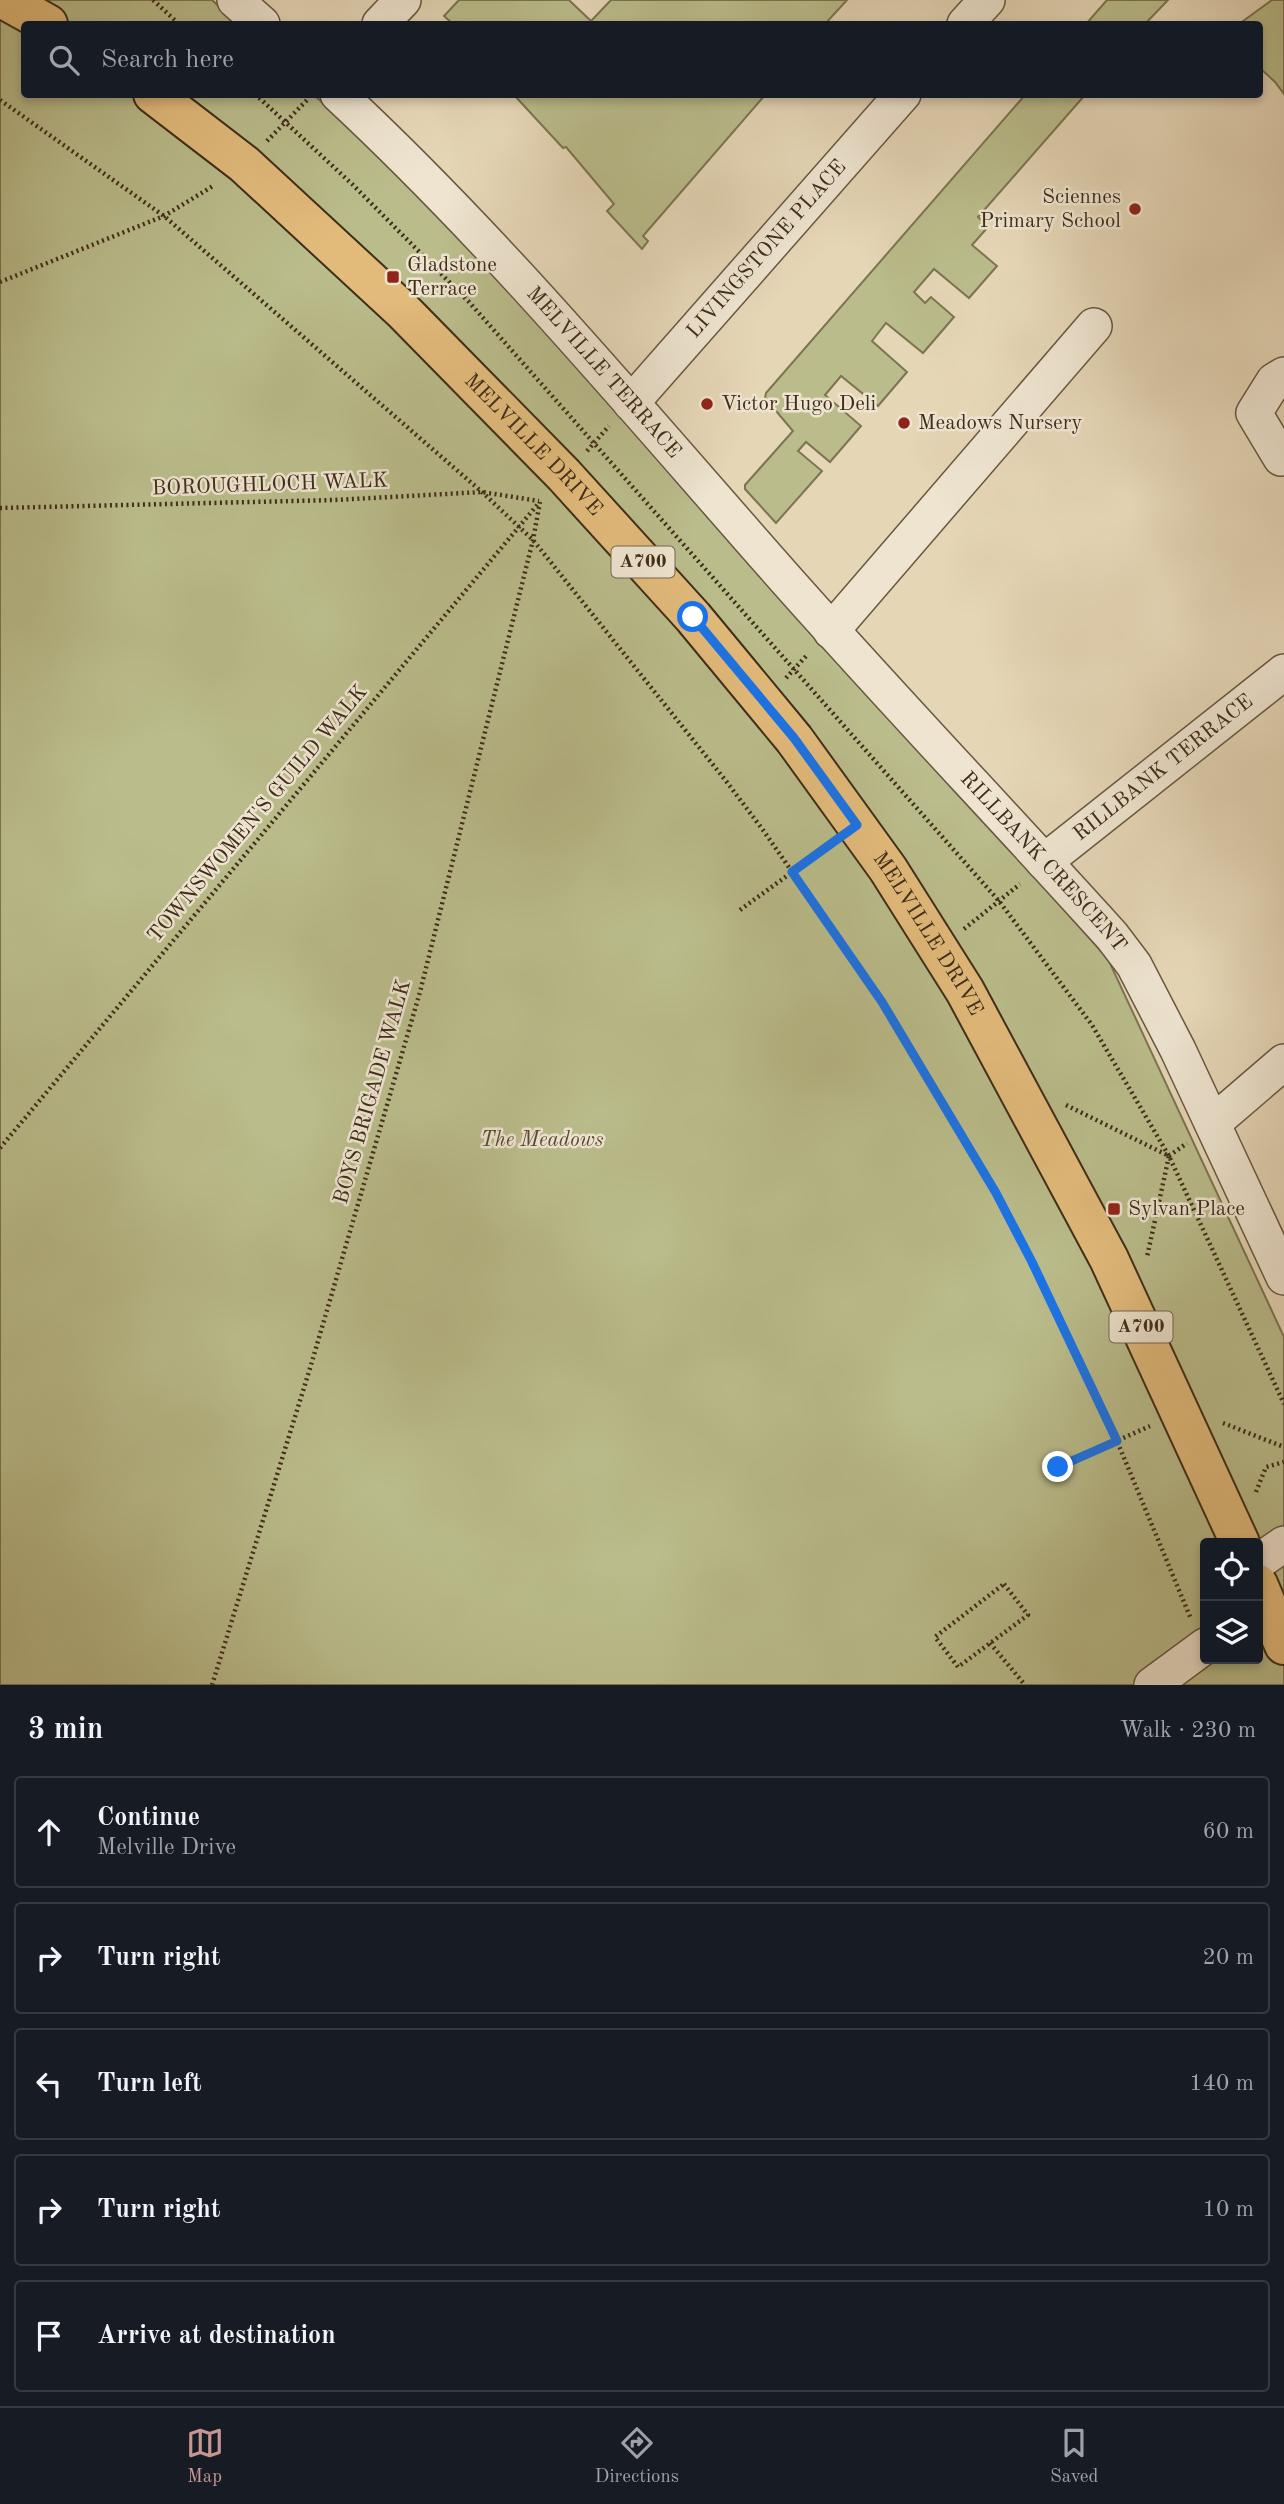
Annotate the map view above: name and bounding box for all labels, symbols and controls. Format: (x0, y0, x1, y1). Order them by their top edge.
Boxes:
search box (21, 21, 1263, 98)
icon: search (45, 41, 83, 79)
text: Search here (101, 47, 234, 73)
street label: LIVINGSTONE PLACE (683, 156, 850, 342)
place label: Sciennes Primary School (980, 187, 1121, 232)
marker: Sciennes Primary School (1127, 201, 1143, 217)
place label: Gladstone Terrace (407, 255, 497, 300)
marker: Gladstone Terrace (385, 269, 401, 285)
street label: MELVILLE TERRACE (522, 283, 685, 462)
street label: MELVILLE DRIVE (460, 370, 606, 520)
place label: Victor Hugo Deli (721, 394, 876, 415)
marker: Victor Hugo Deli (699, 396, 715, 412)
place label: Meadows Nursery (918, 413, 1082, 434)
marker: Meadows Nursery (896, 415, 912, 431)
street label: BOROUGHLOCH WALK (151, 470, 389, 500)
road number: A700 (612, 547, 674, 578)
route start (677, 601, 708, 632)
street label: TOWNSWOMEN'S GUILD WALK (144, 681, 372, 947)
street label: RILLBANK TERRACE (1069, 690, 1257, 845)
street label: RILLBANK CRESCENT (956, 768, 1130, 956)
street label: MELVILLE DRIVE (869, 848, 987, 1019)
street label: BOYS BRIGADE WALK (331, 977, 415, 1207)
park label: The Meadows (480, 1130, 604, 1151)
place label: Sylvan Place (1128, 1199, 1245, 1220)
marker: Sylvan Place (1106, 1201, 1122, 1217)
road number: A700 (1110, 1312, 1172, 1343)
route end (1042, 1451, 1073, 1482)
map controls (1200, 1538, 1263, 1664)
button: locate (1200, 1538, 1263, 1601)
button: layers (1200, 1601, 1263, 1664)
text: 3 min (28, 1715, 103, 1745)
text: Walk · 230 m (1120, 1719, 1256, 1742)
text: Continue (97, 1805, 200, 1831)
icon: ahead (30, 1813, 68, 1851)
text: 60 m (1203, 1820, 1254, 1843)
text: Melville Drive (97, 1836, 236, 1859)
icon: right (30, 1939, 68, 1977)
text: Turn right (97, 1945, 220, 1971)
text: 20 m (1203, 1946, 1254, 1969)
icon: left (30, 2065, 68, 2103)
text: Turn left (97, 2071, 202, 2097)
text: 140 m (1189, 2072, 1254, 2095)
icon: right (30, 2191, 68, 2229)
text: Turn right (97, 2197, 220, 2223)
text: 10 m (1203, 2198, 1254, 2221)
icon: arrive (30, 2317, 68, 2355)
text: Arrive at destination (97, 2323, 336, 2349)
tab: Map (186, 2424, 224, 2489)
tab: Directions (595, 2424, 679, 2489)
tab: Saved (1050, 2424, 1098, 2489)

